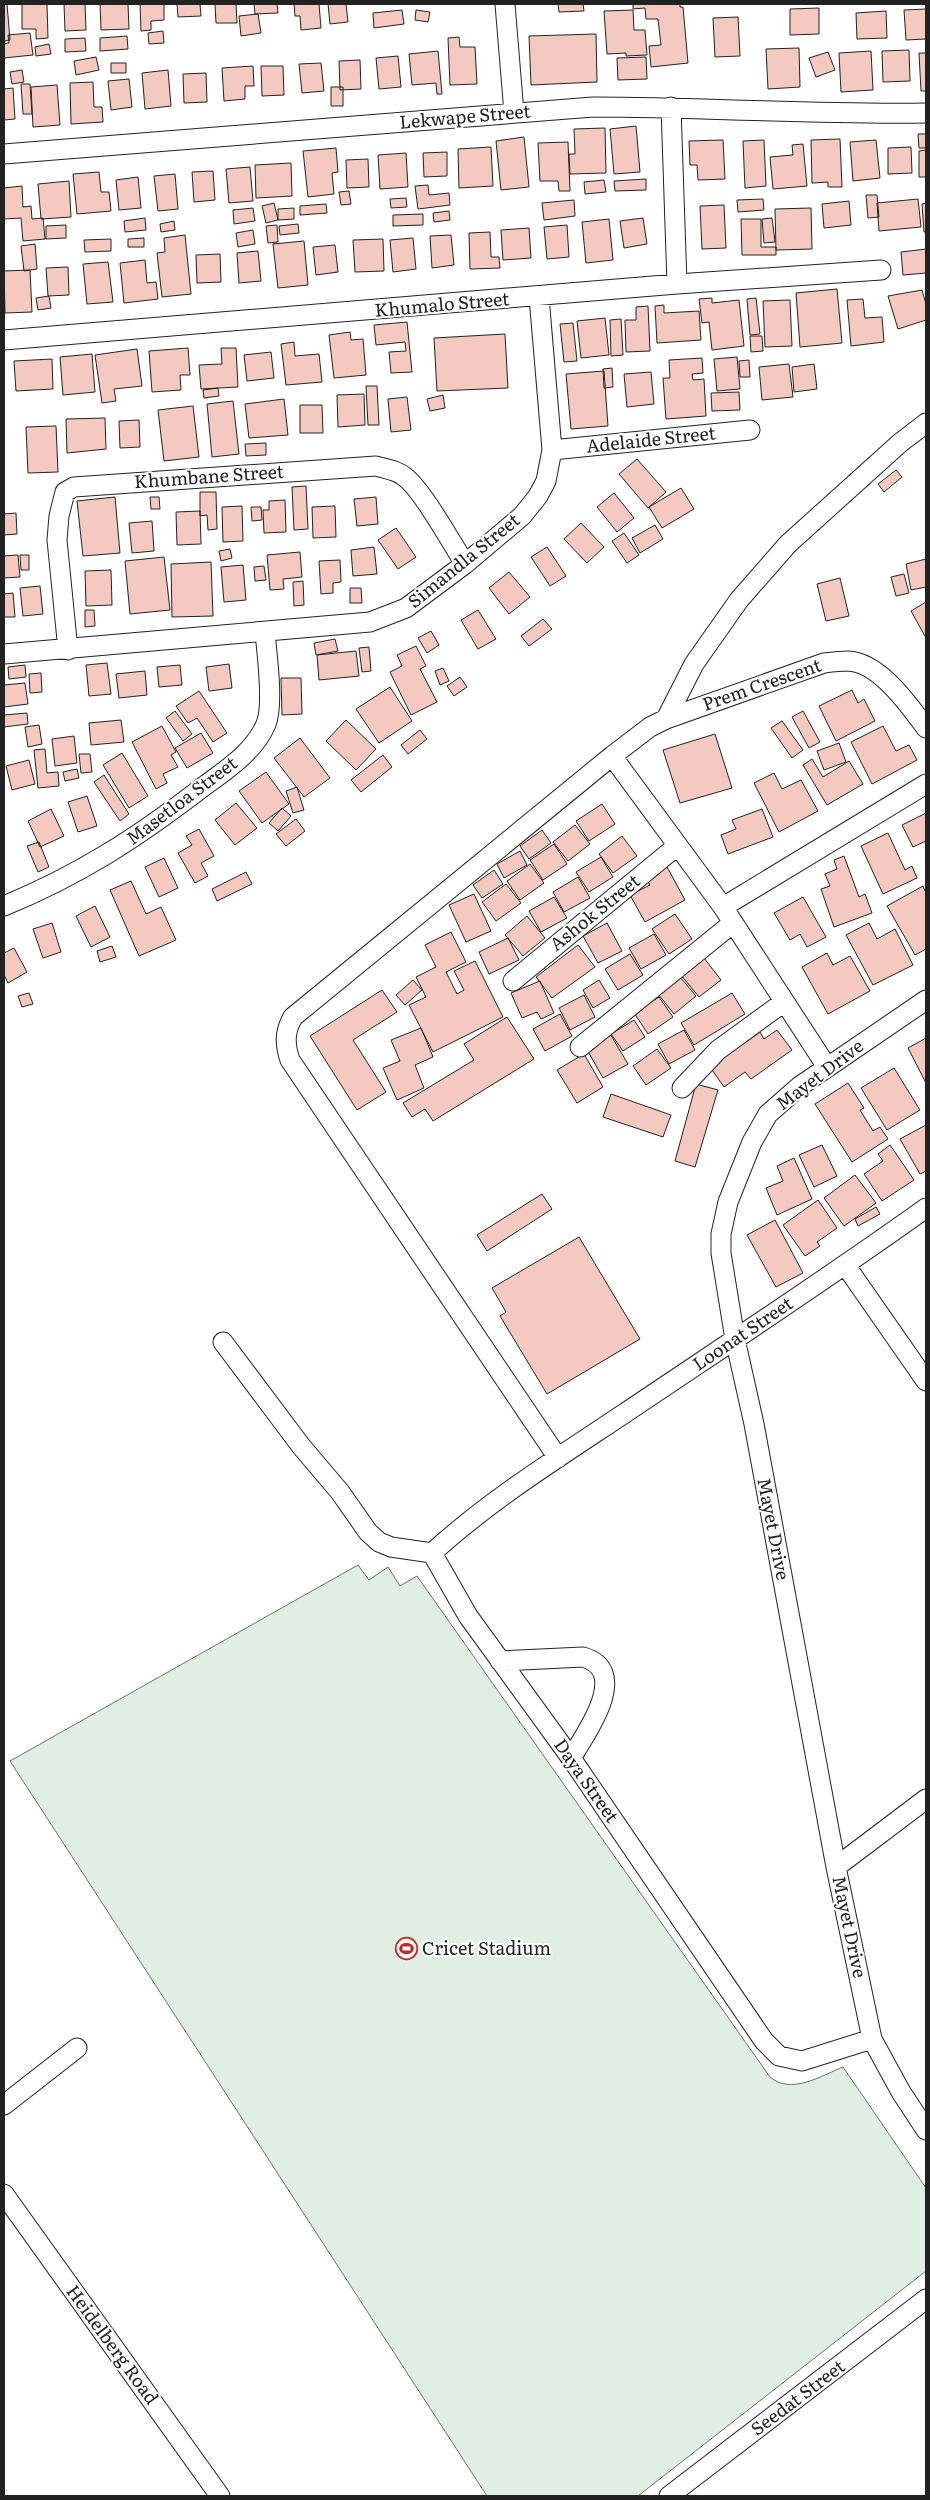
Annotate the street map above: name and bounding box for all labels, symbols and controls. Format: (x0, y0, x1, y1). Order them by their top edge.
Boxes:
street label: Lekwape Street (398, 96, 532, 135)
street label: Khumalo Street (373, 284, 511, 323)
street label: Adelaide Street (585, 418, 718, 459)
street label: Khumbane Street (133, 457, 285, 494)
street label: Simandla Street (401, 506, 525, 614)
street label: Prem Crescent (698, 650, 825, 717)
street label: Masetloa Street (120, 749, 243, 851)
street label: Ashok Street (543, 866, 646, 957)
street label: Mayet Drive (770, 1032, 869, 1116)
street label: Loonat Street (687, 1289, 798, 1376)
street label: Mayet Drive (751, 1475, 798, 1582)
street label: Daya Street (548, 1733, 627, 1828)
street label: Mayet Drive (826, 1873, 874, 1980)
place label: Cricet Stadium (422, 1934, 551, 1961)
sports icon: Cricet Stadium (394, 1937, 418, 1961)
street label: Heidelberg Road (61, 2279, 166, 2410)
street label: Seedat Street (744, 2352, 851, 2441)

